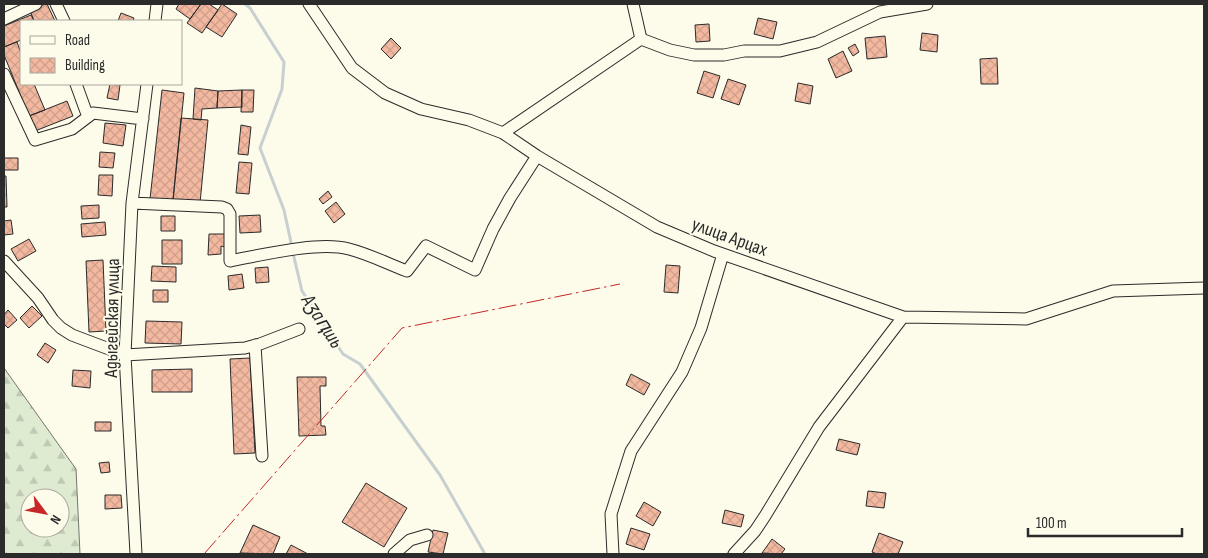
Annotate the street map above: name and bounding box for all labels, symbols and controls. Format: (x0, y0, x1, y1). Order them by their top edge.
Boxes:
legend (20, 20, 182, 85)
text: Road (65, 31, 90, 50)
text: Building (65, 56, 105, 75)
street label: улица Арцах (688, 213, 771, 262)
street label: Адыгейская улица (100, 258, 125, 379)
water label: Аӡаԥшь (295, 289, 349, 353)
north arrow (20, 488, 70, 538)
scale bar (1028, 506, 1182, 538)
text: N (46, 512, 65, 527)
text: 100 m (1036, 514, 1067, 533)

